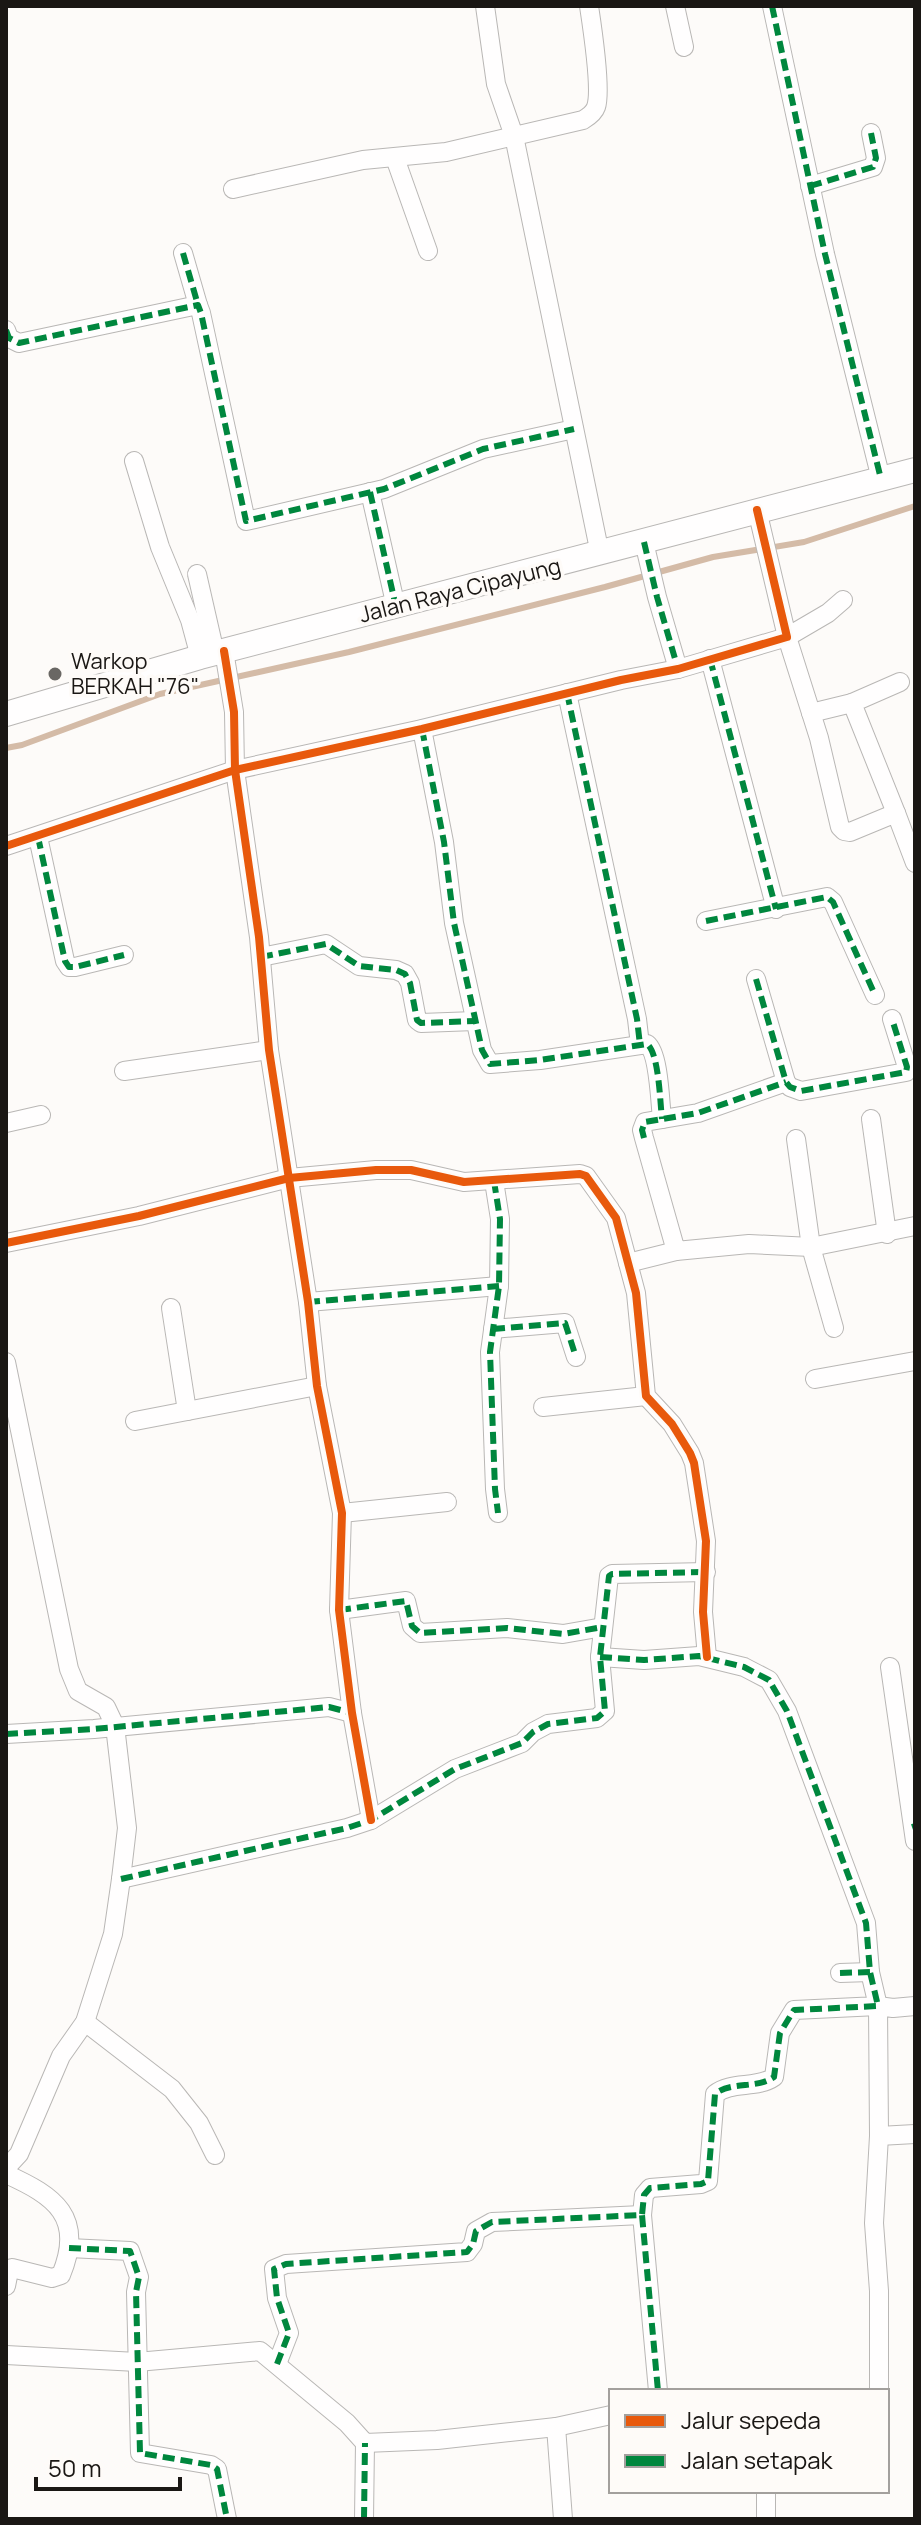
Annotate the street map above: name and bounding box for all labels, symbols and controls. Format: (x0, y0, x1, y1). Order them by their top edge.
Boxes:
street label: Jalan Raya Cipayung (356, 550, 564, 630)
place label: Warkop BERKAH "76" (71, 646, 199, 701)
marker: Warkop BERKAH "76" (46, 665, 64, 683)
legend (609, 2389, 889, 2493)
text: Jalur sepeda (681, 2403, 821, 2436)
scale bar (36, 2441, 180, 2491)
text: Jalan setapak (681, 2443, 834, 2476)
text: 50 m (48, 2451, 102, 2484)

